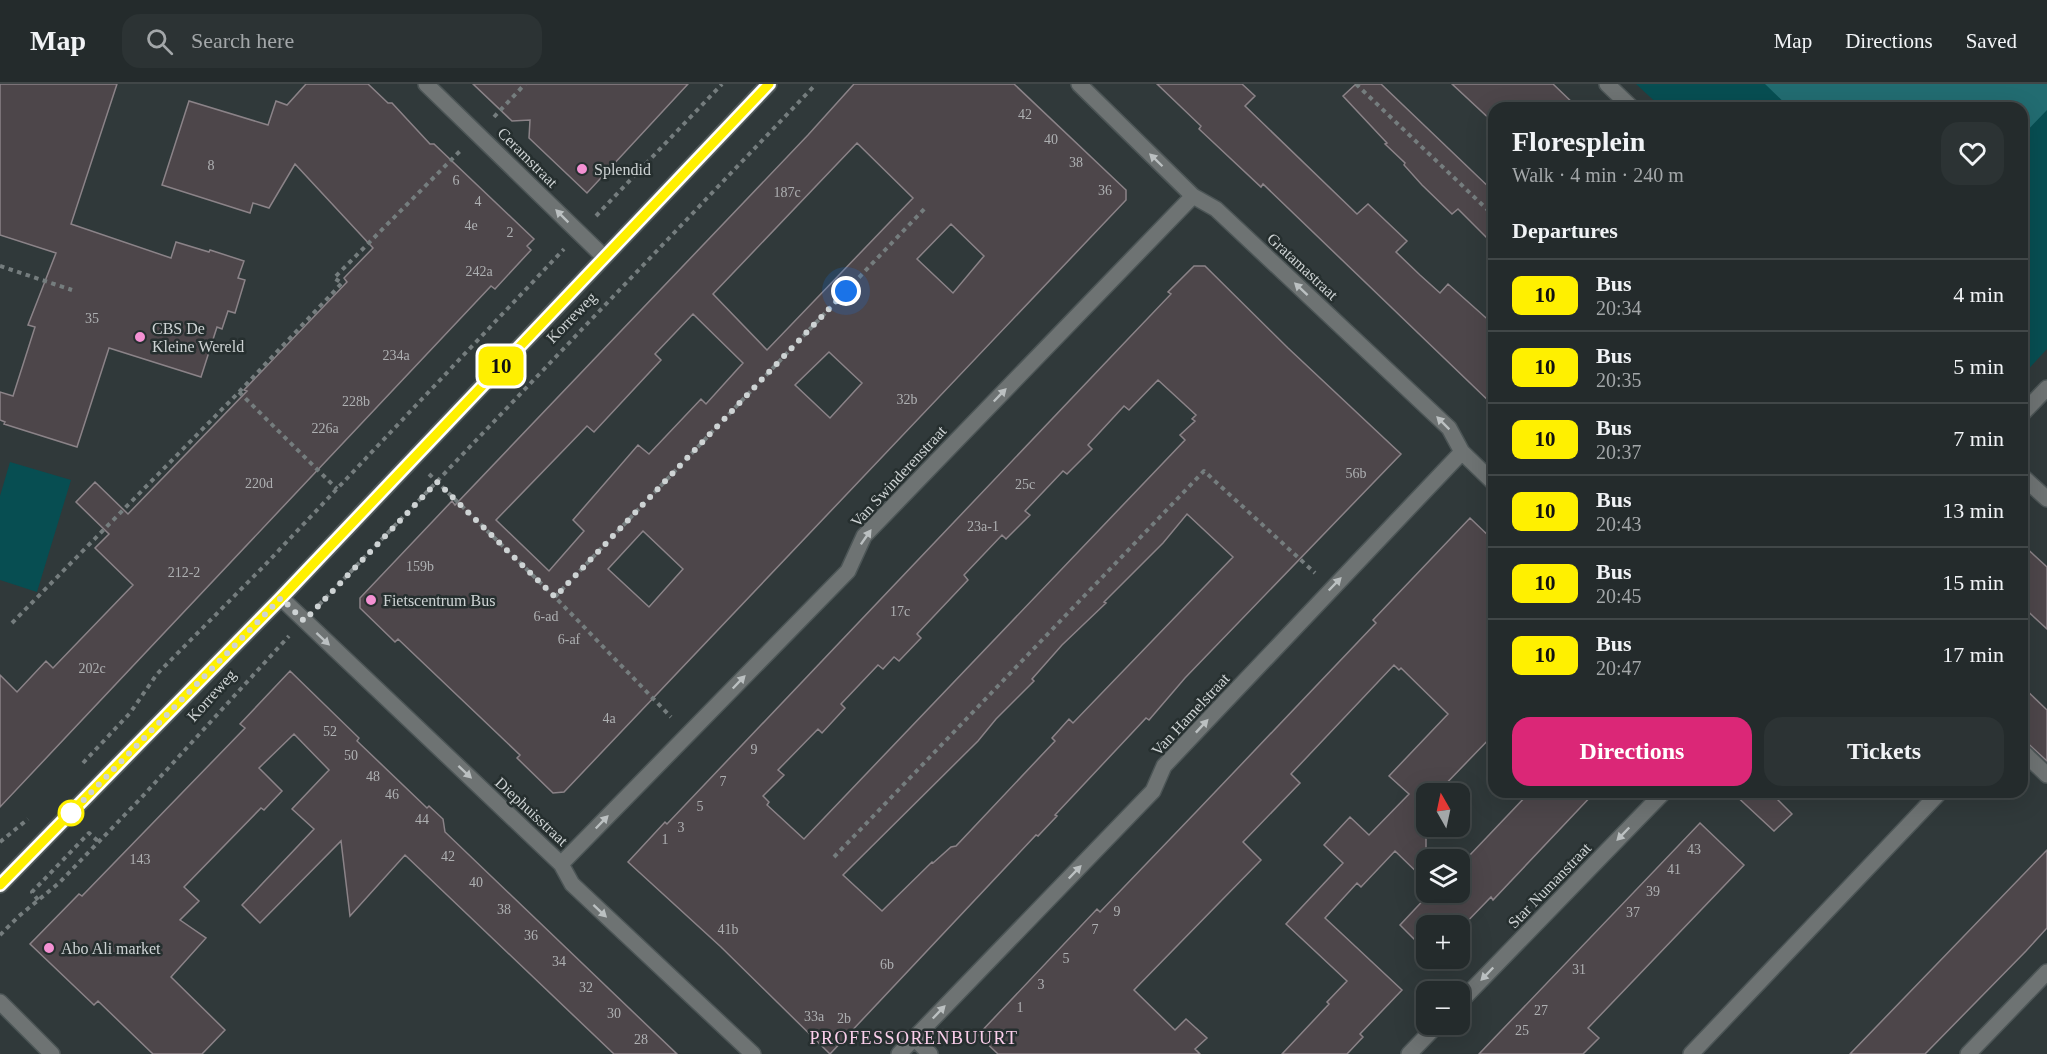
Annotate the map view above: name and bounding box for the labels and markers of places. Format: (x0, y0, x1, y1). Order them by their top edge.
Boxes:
place label: Splendid (594, 161, 651, 179)
marker: Splendid (575, 162, 589, 176)
place label: CBS De Kleine Wereld (152, 320, 244, 355)
marker: CBS De Kleine Wereld (133, 330, 147, 344)
place label: Fietscentrum Bus (383, 592, 495, 609)
marker: Fietscentrum Bus (364, 593, 378, 607)
unlabelled marker (58, 800, 84, 826)
place label: Abo Ali market (61, 940, 161, 957)
marker: Abo Ali market (42, 941, 56, 955)

